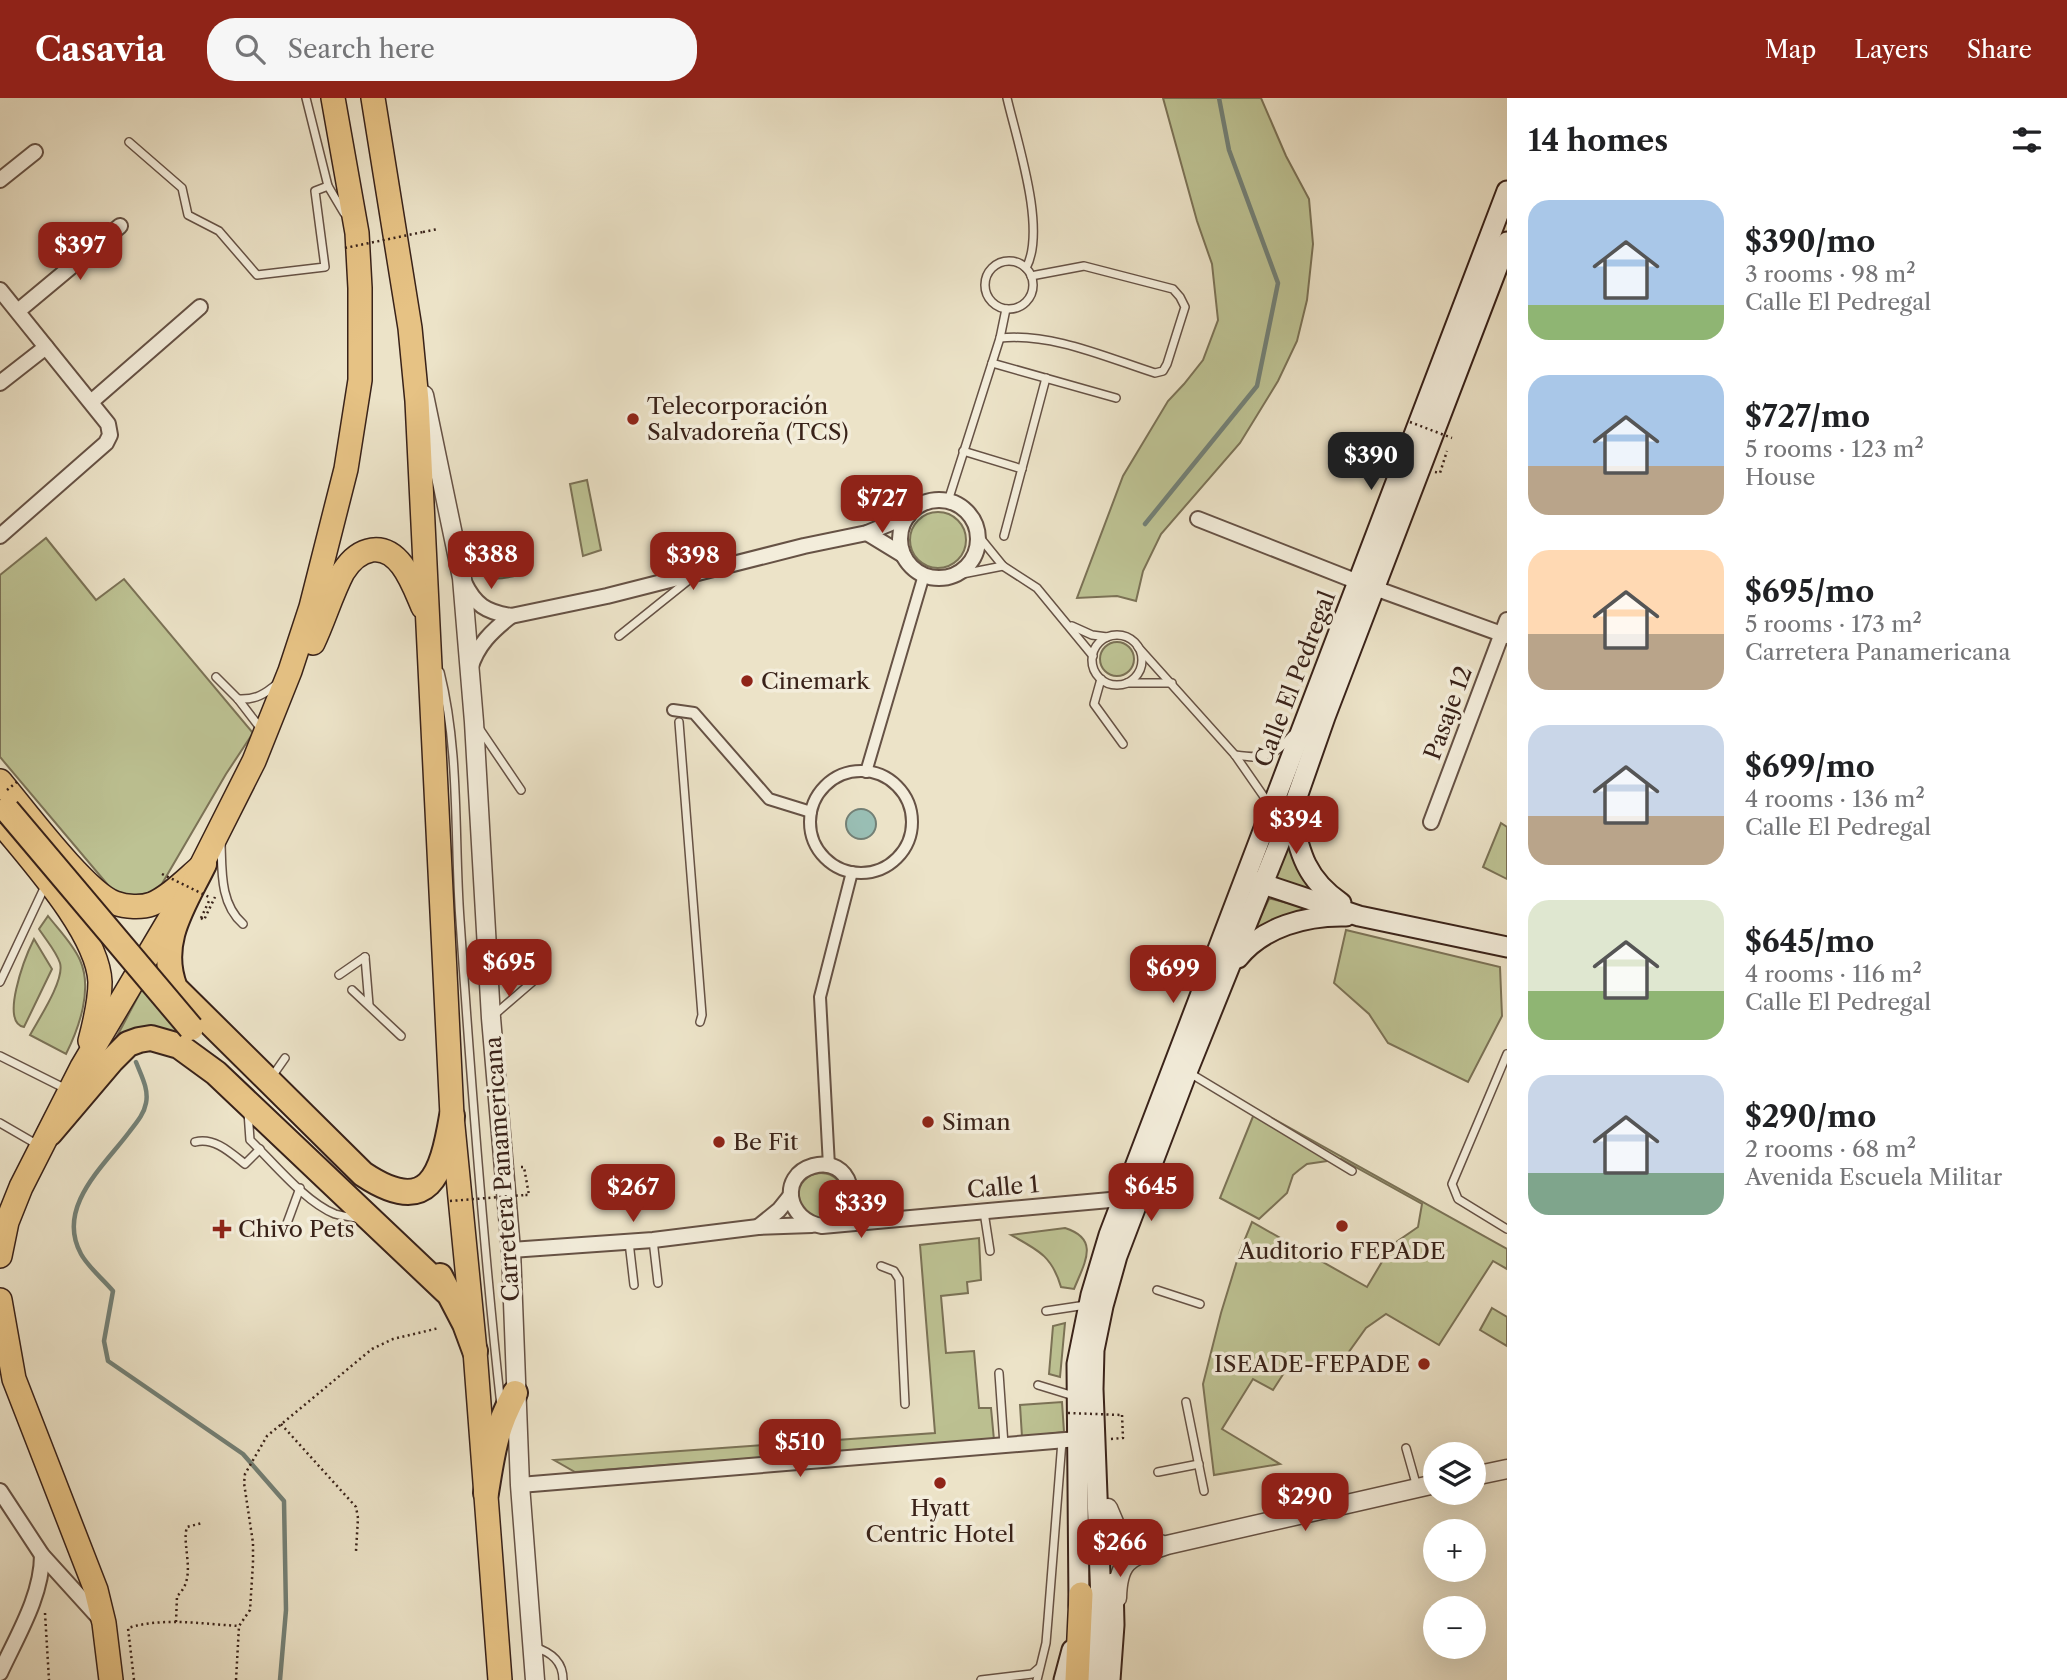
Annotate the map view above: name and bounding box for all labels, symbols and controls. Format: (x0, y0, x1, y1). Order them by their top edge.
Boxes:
search box (207, 18, 697, 81)
text: Casavia (35, 29, 165, 70)
icon: search (231, 30, 269, 68)
text: Search here (287, 33, 435, 65)
text: Map (1765, 35, 1816, 64)
text: Layers (1854, 35, 1929, 64)
text: Share (1967, 35, 2032, 64)
icon: filters (2008, 121, 2046, 159)
text: 14 homes (1528, 122, 1668, 159)
pin: $397 (39, 222, 121, 282)
text: $390/mo (1745, 223, 1875, 260)
icon: home (1584, 228, 1668, 312)
text: $397 (54, 231, 106, 259)
text: 3 rooms · 98 m² (1745, 260, 1916, 288)
text: Calle El Pedregal (1745, 288, 1931, 316)
place label: Telecorporación Salvadoreña (TCS) (647, 392, 849, 446)
text: $727/mo (1745, 398, 1870, 435)
icon: home (1584, 403, 1668, 487)
marker: Telecorporación Salvadoreña (TCS) (625, 411, 641, 427)
pin: $390 (1330, 432, 1412, 492)
text: 5 rooms · 123 m² (1745, 435, 1924, 463)
text: $390 (1344, 441, 1398, 469)
text: House (1745, 463, 1815, 491)
pin: $727 (841, 476, 923, 535)
text: $727 (857, 484, 907, 512)
pin: $388 (450, 532, 532, 591)
pin: $398 (652, 532, 734, 592)
text: $388 (464, 540, 518, 568)
text: $398 (666, 541, 720, 569)
text: $695/mo (1745, 573, 1874, 610)
icon: home (1584, 578, 1668, 662)
street label: Calle El Pedregal (1249, 587, 1341, 771)
text: 5 rooms · 173 m² (1745, 610, 1922, 638)
text: Carretera Panamericana (1745, 638, 2011, 666)
street label: Pasaje 12 (1418, 662, 1478, 764)
place label: Cinemark (761, 667, 871, 695)
marker: Cinemark (739, 673, 755, 689)
text: $699/mo (1745, 748, 1875, 785)
icon: home (1584, 753, 1668, 837)
text: 4 rooms · 136 m² (1745, 785, 1925, 813)
pin: $394 (1255, 796, 1337, 856)
text: $394 (1269, 805, 1323, 833)
text: Calle El Pedregal (1745, 813, 1931, 841)
text: $645/mo (1745, 923, 1874, 960)
icon: home (1584, 928, 1668, 1012)
pin: $695 (468, 940, 550, 999)
pin: $699 (1132, 946, 1214, 1005)
text: $695 (482, 948, 536, 976)
text: $699 (1146, 954, 1200, 982)
text: 4 rooms · 116 m² (1745, 960, 1922, 988)
text: Calle El Pedregal (1745, 988, 1931, 1016)
street label: Carretera Panamericana (479, 1035, 525, 1302)
text: $290/mo (1745, 1098, 1876, 1135)
icon: home (1584, 1103, 1668, 1187)
place label: Siman (942, 1108, 1011, 1136)
marker: Siman (920, 1114, 936, 1130)
place label: Be Fit (733, 1128, 798, 1156)
marker: Be Fit (711, 1134, 727, 1150)
text: 2 rooms · 68 m² (1745, 1135, 1916, 1163)
text: Avenida Escuela Militar (1745, 1163, 2003, 1191)
pin: $267 (592, 1164, 674, 1224)
pin: $645 (1110, 1164, 1192, 1223)
street label: Calle 1 (966, 1170, 1041, 1204)
text: $645 (1125, 1172, 1177, 1200)
text: $267 (607, 1173, 659, 1201)
pin: $339 (820, 1180, 902, 1240)
text: $339 (835, 1189, 887, 1217)
place label: Chivo Pets (238, 1215, 355, 1243)
marker: Auditorio FEPADE (1334, 1218, 1350, 1234)
marker: Chivo Pets (212, 1219, 232, 1239)
place label: Auditorio FEPADE (1237, 1237, 1446, 1265)
place label: ISEADE-FEPADE (1214, 1350, 1410, 1378)
marker: ISEADE-FEPADE (1416, 1356, 1432, 1372)
pin: $510 (759, 1420, 841, 1479)
text: $510 (775, 1428, 825, 1456)
map controls (1423, 1442, 1486, 1659)
button: layers (1423, 1442, 1486, 1505)
pin: $290 (1264, 1474, 1346, 1533)
marker: Hyatt Centric Hotel (932, 1475, 948, 1491)
text: $290 (1278, 1482, 1332, 1510)
place label: Hyatt Centric Hotel (865, 1494, 1015, 1548)
button: + (1423, 1519, 1486, 1582)
pin: $266 (1079, 1520, 1161, 1579)
text: $266 (1093, 1528, 1147, 1556)
button: − (1423, 1596, 1486, 1659)

